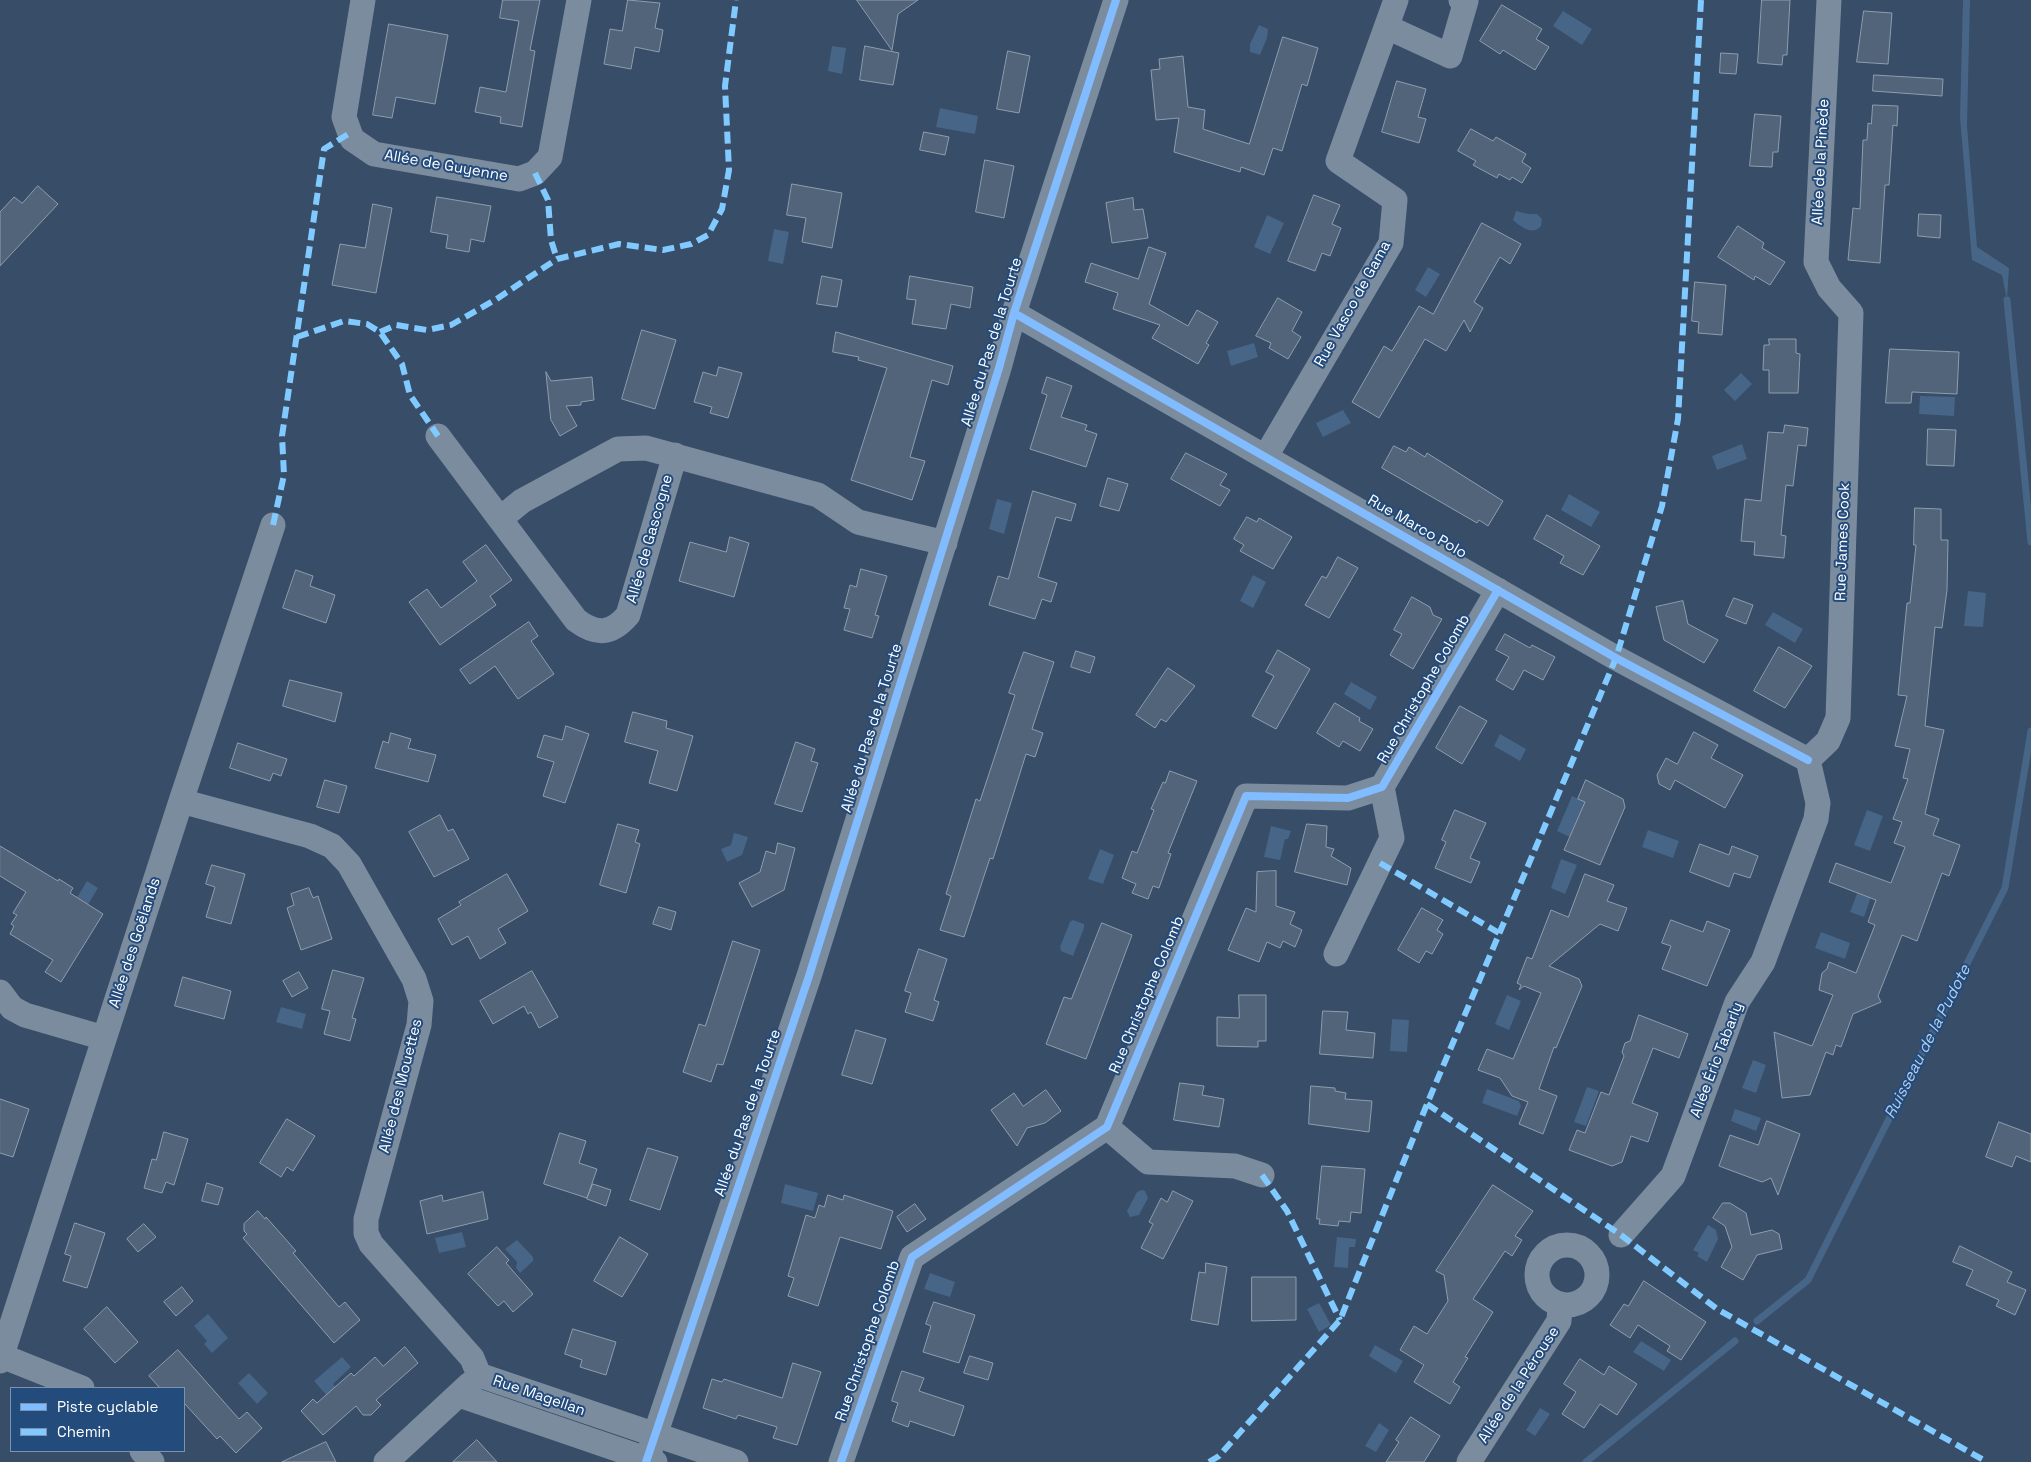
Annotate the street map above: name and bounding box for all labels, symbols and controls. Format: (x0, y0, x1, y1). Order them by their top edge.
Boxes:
street label: Allée de la Pinède (1809, 98, 1833, 226)
street label: Allée de Guyenne (383, 146, 509, 186)
street label: Rue Vasco de Gama (1311, 238, 1395, 370)
street label: Allée du Pas de la Tourte (958, 255, 1026, 429)
street label: Allée de Gascogne (623, 473, 677, 605)
street label: Rue James Cook (1832, 483, 1854, 601)
street label: Rue Marco Polo (1364, 491, 1470, 563)
street label: Rue Christophe Colomb (1374, 611, 1474, 767)
street label: Allée du Pas de la Tourte (838, 641, 906, 815)
street label: Allée des Goëlands (105, 876, 165, 1010)
street label: Rue Christophe Colomb (1106, 914, 1188, 1076)
water label: Ruisseau de la Pudote (1881, 962, 1975, 1122)
street label: Allée Éric Tabarly (1687, 1000, 1747, 1120)
street label: Allée des Mouettes (376, 1017, 426, 1155)
street label: Allée du Pas de la Tourte (711, 1027, 785, 1199)
street label: Rue Christophe Colomb (832, 1258, 904, 1424)
street label: Allée de la Pérouse (1475, 1323, 1563, 1447)
street label: Rue Magellan (490, 1372, 588, 1420)
legend (10, 1387, 185, 1452)
text: Piste cyclable (57, 1397, 158, 1416)
text: Chemin (57, 1422, 110, 1441)

